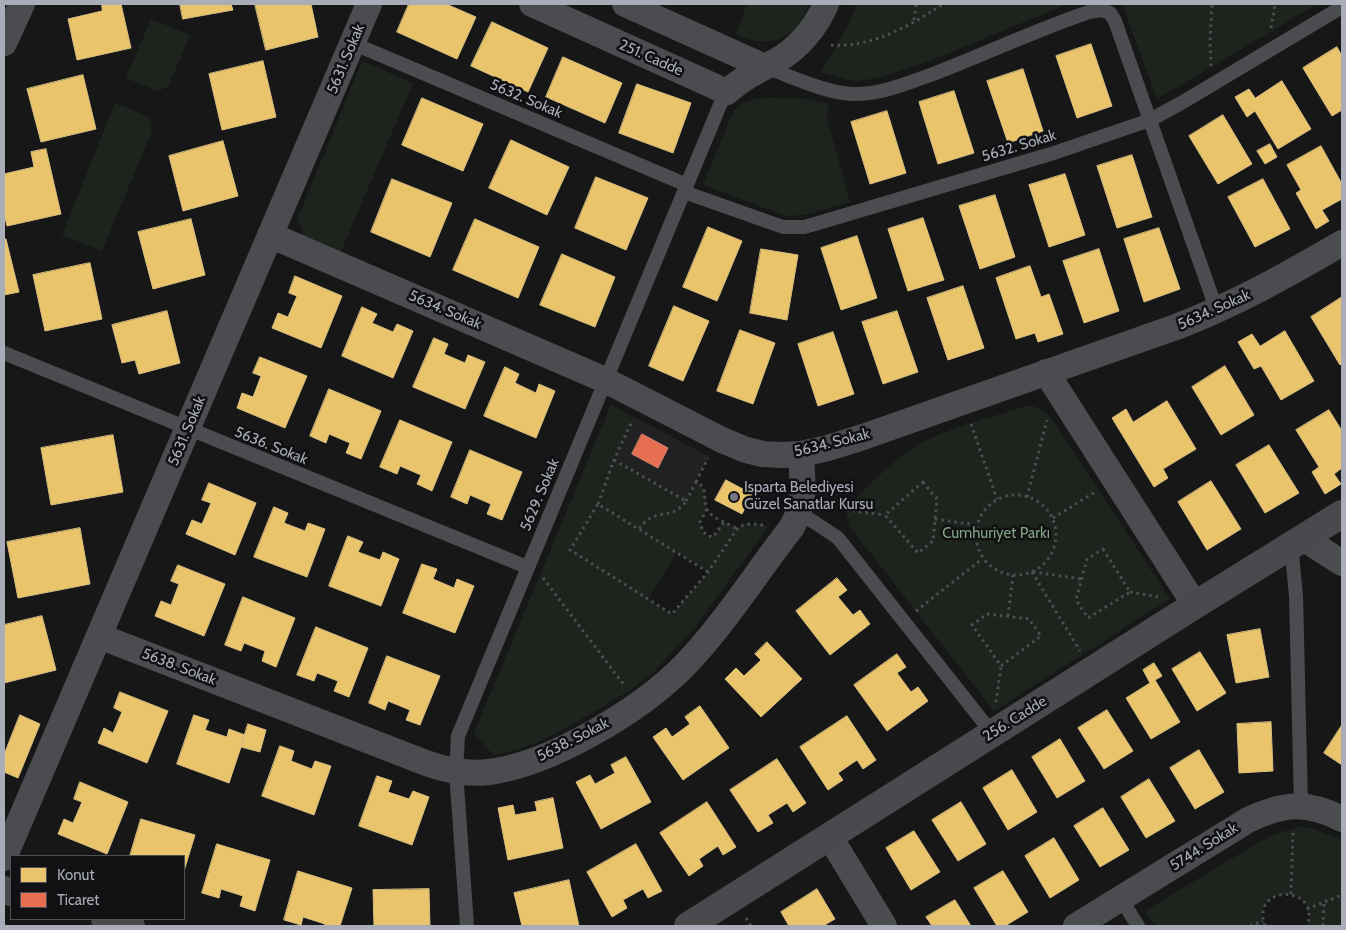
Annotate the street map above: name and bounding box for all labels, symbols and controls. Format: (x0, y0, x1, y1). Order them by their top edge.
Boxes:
street label: 5631. Sokak (323, 22, 369, 96)
street label: 251. Cadde (616, 36, 686, 80)
street label: 5632. Sokak (487, 76, 565, 122)
street label: 5632. Sokak (980, 126, 1058, 166)
street label: 5634. Sokak (1175, 286, 1253, 334)
street label: 5634. Sokak (406, 287, 484, 333)
street label: 5631. Sokak (164, 394, 210, 468)
street label: 5636. Sokak (232, 423, 310, 469)
street label: 5634. Sokak (792, 425, 872, 461)
street label: 5629. Sokak (517, 456, 563, 534)
place label: Isparta Belediyesi Güzel Sanatlar Kursu (744, 479, 873, 514)
marker: Isparta Belediyesi Güzel Sanatlar Kursu (728, 491, 740, 503)
park label: Cumhuriyet Parkı (942, 525, 1050, 543)
street label: 5638. Sokak (139, 645, 219, 689)
street label: 256. Cadde (980, 692, 1050, 746)
street label: 5638. Sokak (534, 714, 612, 766)
street label: 5744. Sokak (1167, 819, 1241, 875)
legend (10, 855, 185, 920)
text: Konut (57, 866, 95, 884)
text: Ticaret (57, 891, 99, 909)

